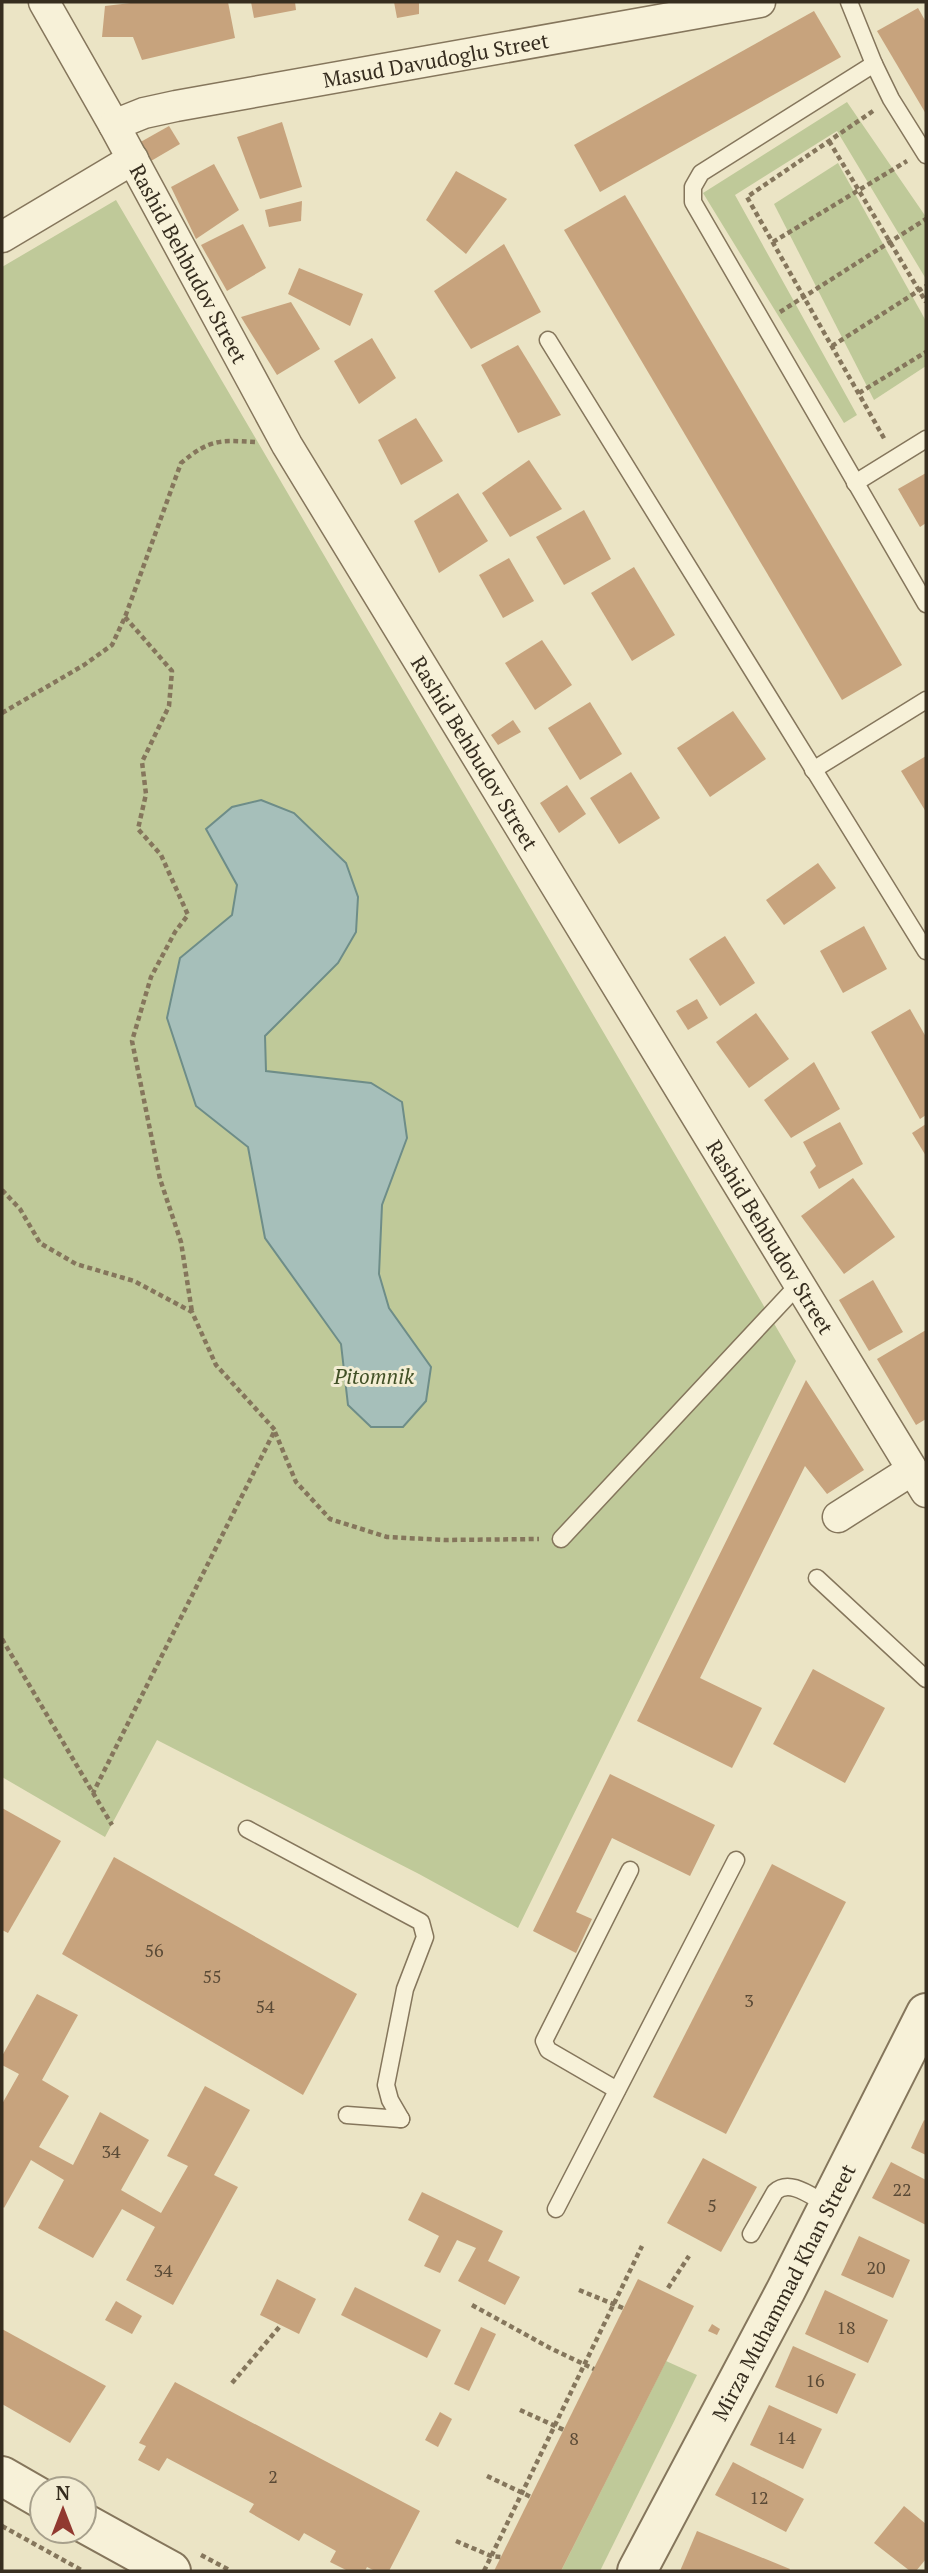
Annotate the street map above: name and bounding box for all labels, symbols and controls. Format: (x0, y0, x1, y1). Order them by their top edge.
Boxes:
street label: Masud Davudoglu Street (321, 26, 551, 94)
street label: Rashid Behbudov Street (124, 159, 254, 368)
street label: Rashid Behbudov Street (405, 651, 545, 855)
street label: Rashid Behbudov Street (700, 1135, 840, 1339)
park label: Pitomnik (333, 1362, 415, 1390)
house number: 56 (144, 1938, 164, 1962)
house number: 55 (202, 1964, 222, 1988)
house number: 3 (744, 1988, 754, 2012)
house number: 54 (255, 1994, 275, 2018)
house number: 34 (101, 2139, 121, 2163)
street label: Mirza Muhammad Khan Street (705, 2159, 862, 2425)
house number: 22 (892, 2177, 912, 2201)
house number: 5 (707, 2193, 717, 2217)
house number: 20 (866, 2255, 886, 2279)
house number: 34 (153, 2258, 173, 2282)
house number: 18 (836, 2315, 856, 2339)
house number: 16 (805, 2368, 825, 2392)
house number: 14 (776, 2425, 796, 2449)
house number: 8 (569, 2426, 579, 2450)
house number: 2 (268, 2464, 278, 2488)
north arrow (28, 2475, 98, 2545)
text: N (56, 2480, 71, 2505)
house number: 12 (749, 2485, 769, 2509)

